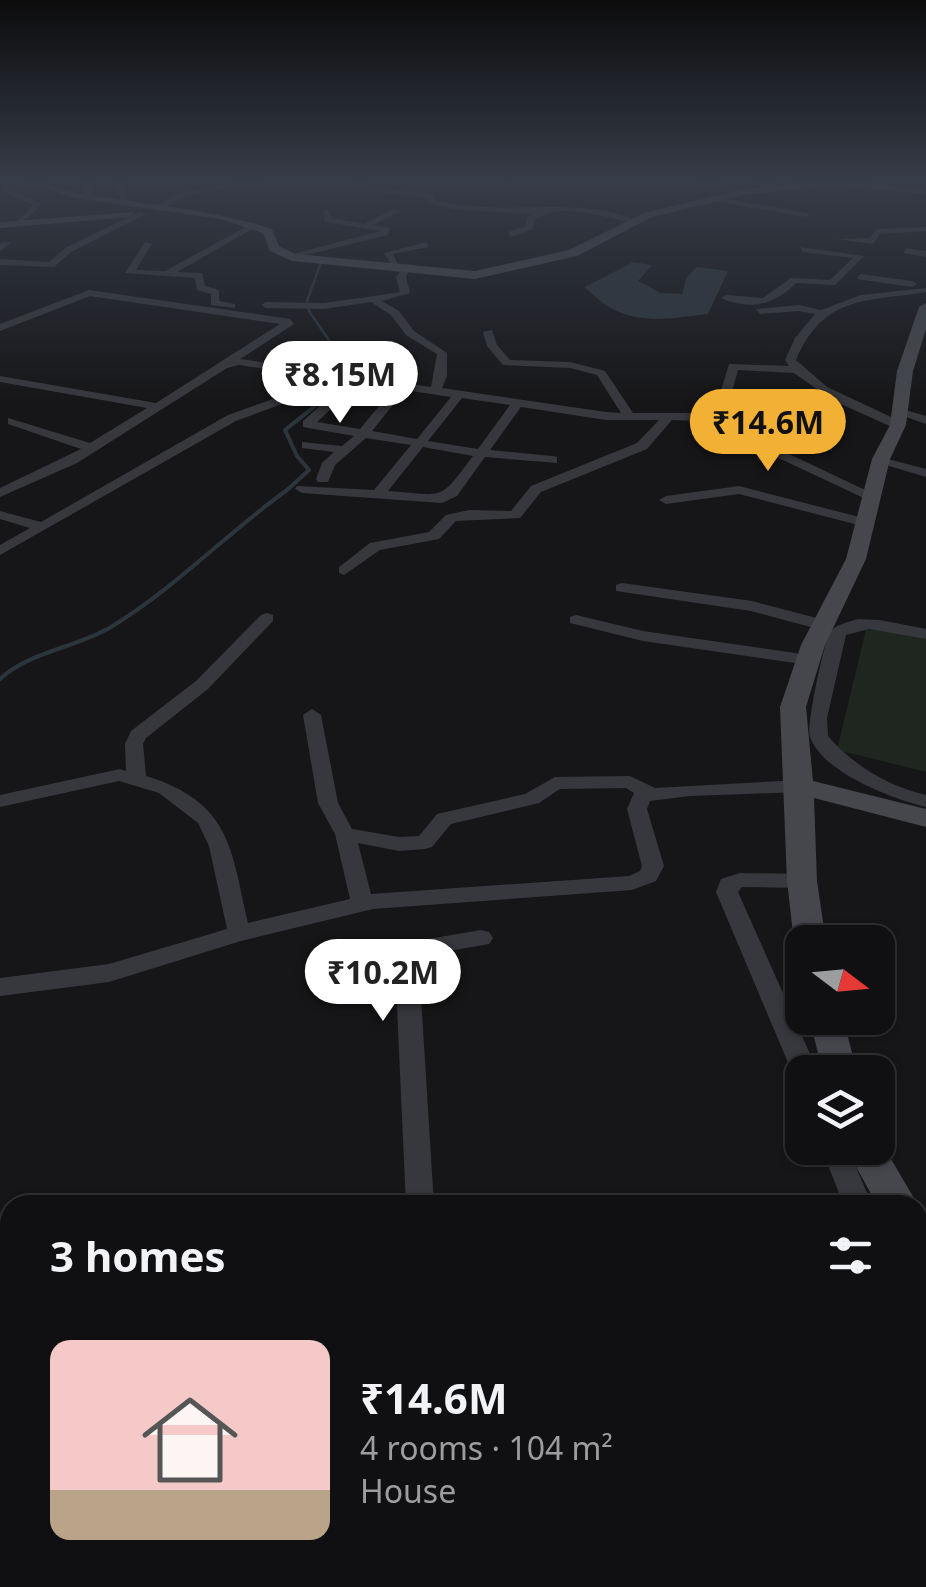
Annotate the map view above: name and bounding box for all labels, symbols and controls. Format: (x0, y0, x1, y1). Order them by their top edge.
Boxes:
pin: ₹8.15M (259, 341, 421, 426)
text: ₹8.15M (284, 352, 396, 395)
pin: ₹14.6M (687, 389, 849, 474)
text: ₹14.6M (712, 400, 824, 443)
north arrow (785, 925, 895, 1035)
map controls (785, 925, 895, 1165)
pin: ₹10.2M (302, 939, 464, 1024)
text: ₹10.2M (327, 950, 439, 993)
button: layers (785, 1055, 895, 1165)
text: 3 homes (50, 1227, 226, 1284)
icon: filters (823, 1228, 878, 1283)
text: ₹14.6M (360, 1369, 508, 1426)
icon: home (130, 1380, 250, 1500)
text: 4 rooms · 104 m² (360, 1426, 613, 1469)
text: House (360, 1469, 456, 1512)

